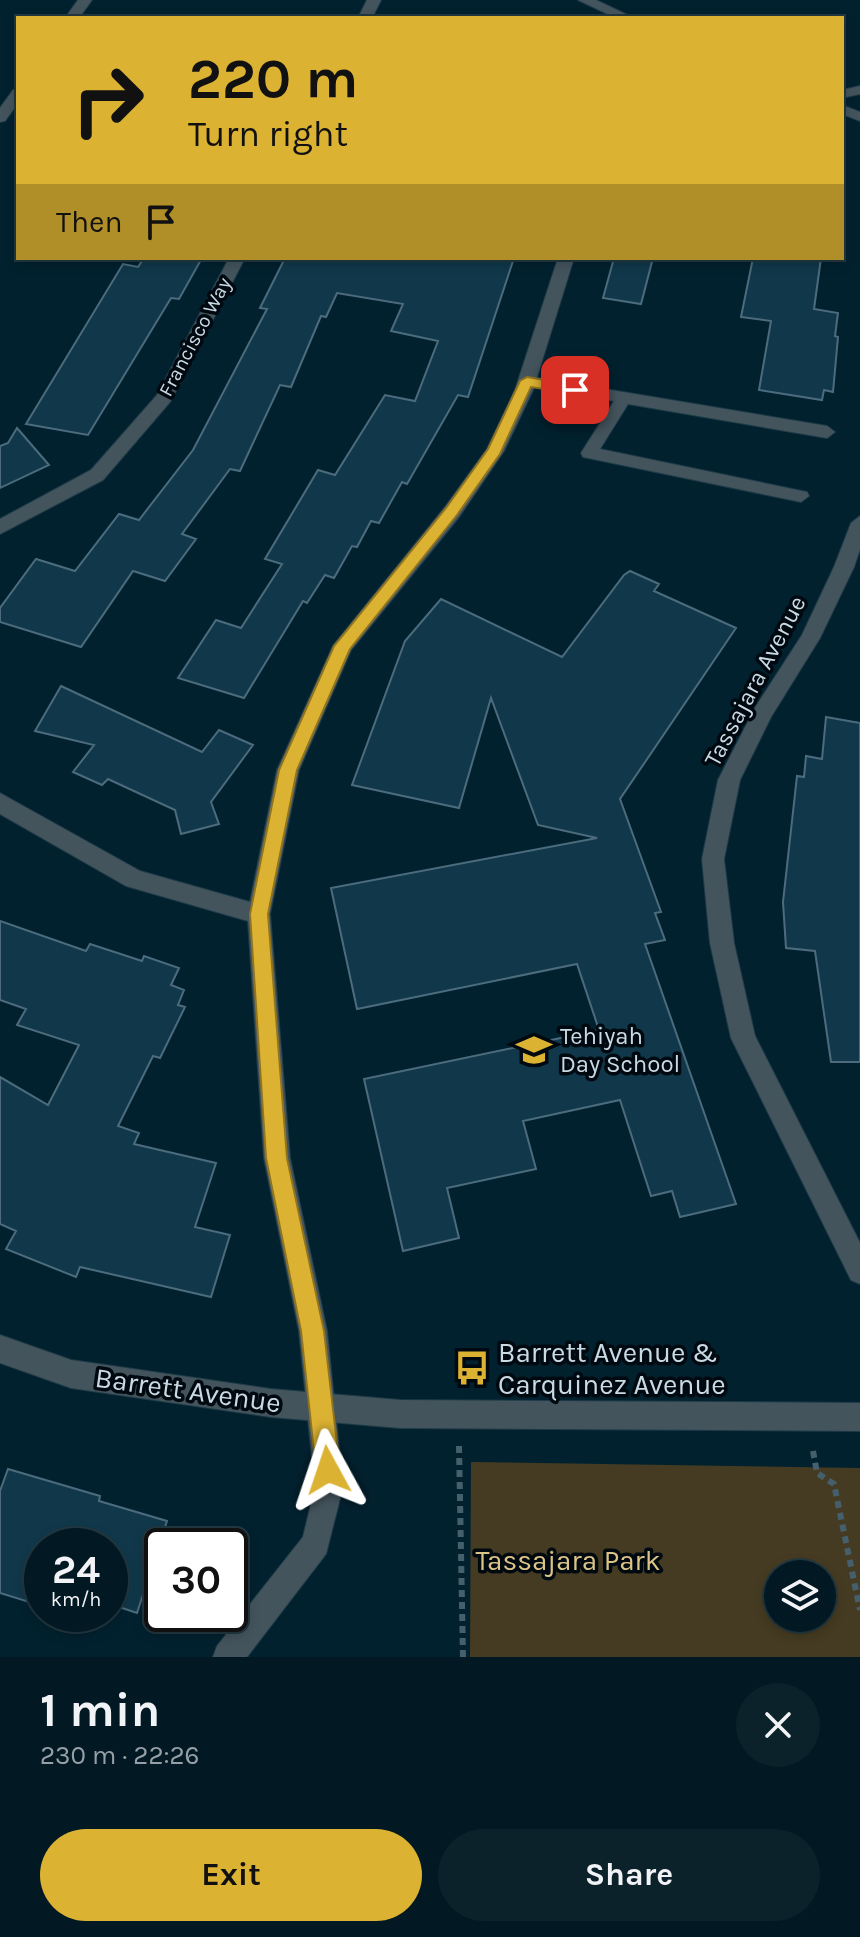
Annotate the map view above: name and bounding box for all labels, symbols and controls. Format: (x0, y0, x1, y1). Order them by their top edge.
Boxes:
text: 220 m (188, 46, 359, 111)
icon: right (56, 48, 160, 152)
text: Turn right (188, 113, 348, 155)
icon: arrive (139, 200, 183, 244)
text: Then (56, 204, 123, 240)
street label: Francisco Way (154, 274, 236, 400)
pin (541, 356, 609, 424)
icon: arrive (553, 368, 597, 412)
street label: Tassajara Avenue (698, 591, 812, 771)
place label: Tehiyah Day School (560, 1022, 680, 1078)
school or university icon: Tehiyah Day School (515, 1031, 553, 1069)
place label: Barrett Avenue & Carquinez Avenue (498, 1336, 726, 1401)
bus stop icon: Barrett Avenue & Carquinez Avenue (453, 1349, 491, 1387)
street label: Barrett Avenue (93, 1361, 283, 1419)
position arrow (286, 1428, 370, 1512)
speed limit sign: 30 (144, 1528, 248, 1632)
park label: Tassajara Park (475, 1544, 661, 1577)
text: 24 (52, 1546, 100, 1593)
map controls (764, 1560, 836, 1632)
button: layers (764, 1560, 836, 1632)
text: km/h (51, 1588, 101, 1611)
text: 1 min (40, 1682, 160, 1738)
button: close (736, 1683, 820, 1767)
text: 230 m · 22:26 (40, 1740, 199, 1771)
button: Exit (40, 1829, 422, 1921)
button: Share (438, 1829, 820, 1921)

